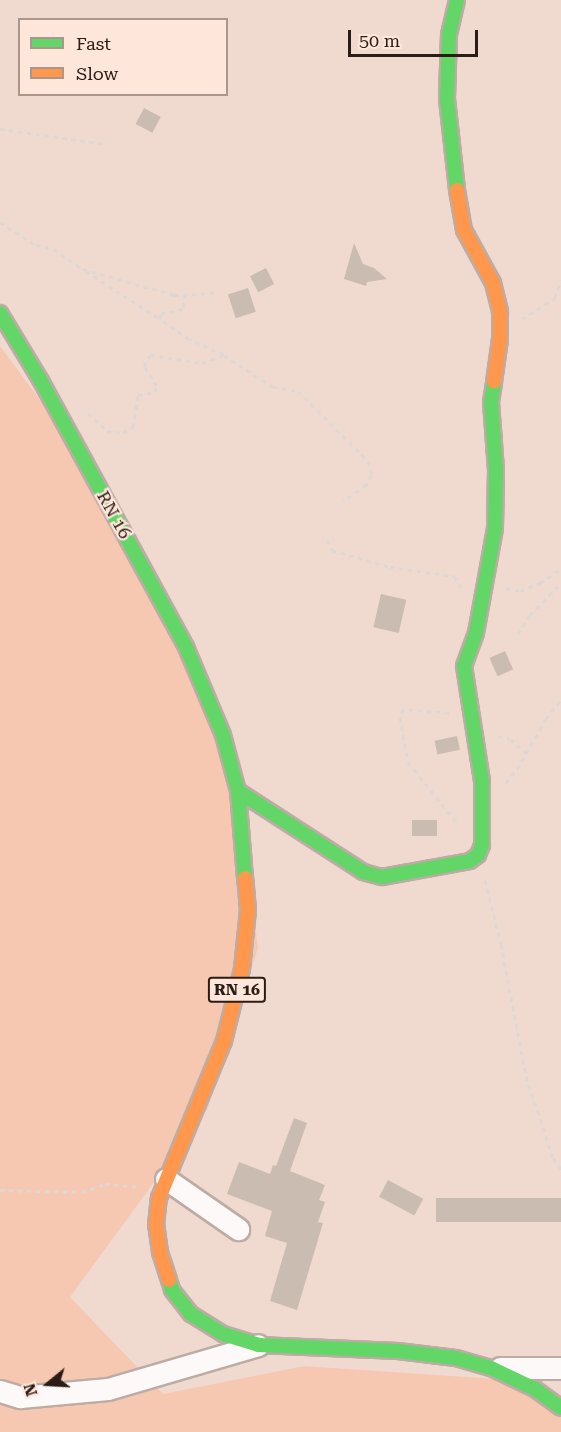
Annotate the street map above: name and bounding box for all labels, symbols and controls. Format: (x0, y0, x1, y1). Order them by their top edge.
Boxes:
legend (18, 18, 228, 96)
scale bar (351, 18, 482, 56)
text: 50 m (359, 30, 400, 51)
text: Fast (76, 33, 111, 54)
text: Slow (76, 63, 118, 84)
street label: RN 16 (92, 487, 136, 543)
road number: RN 16 (207, 977, 267, 1003)
north arrow (18, 1354, 78, 1414)
text: N (19, 1381, 41, 1399)

